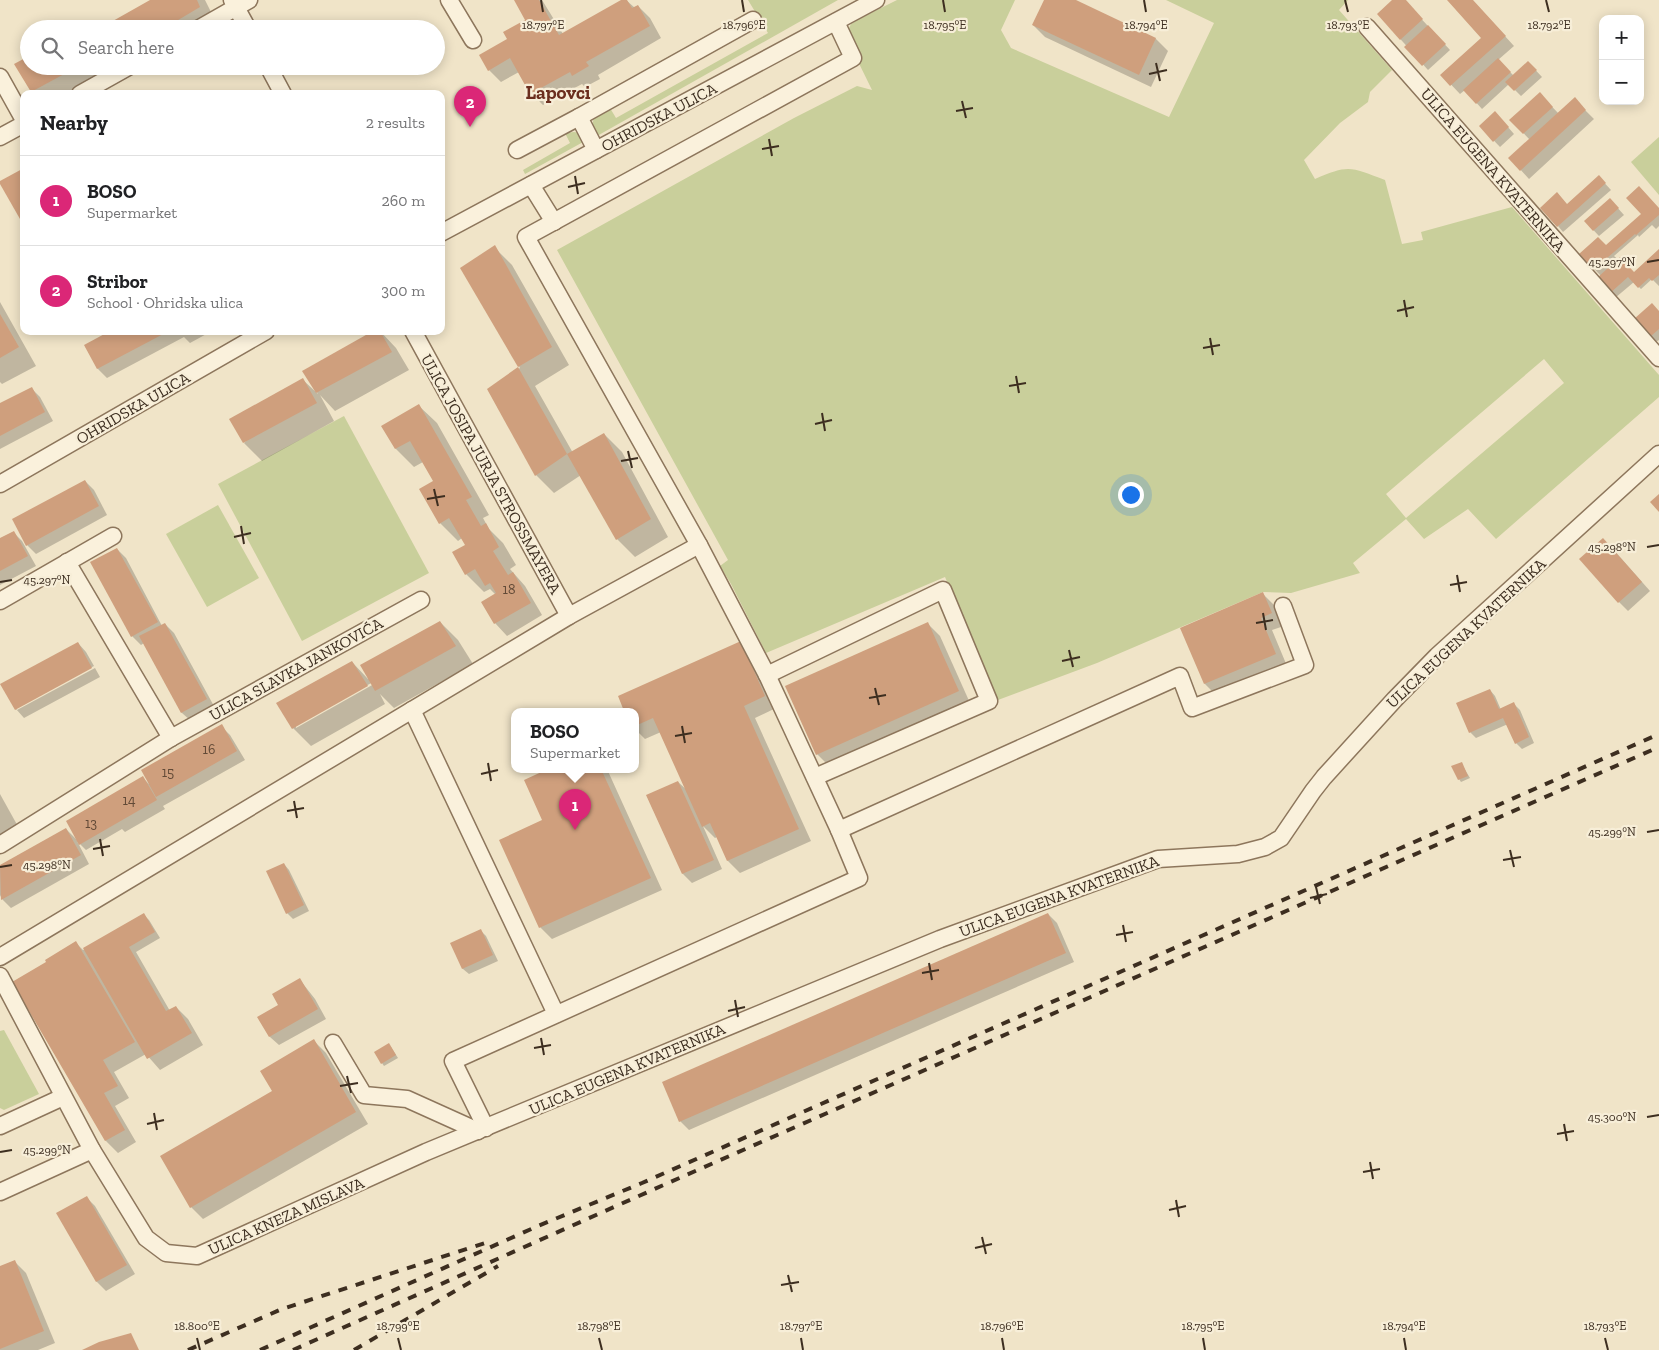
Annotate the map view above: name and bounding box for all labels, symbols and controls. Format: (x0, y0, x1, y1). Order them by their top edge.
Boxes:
map controls (1599, 15, 1644, 105)
button: + (1599, 15, 1644, 60)
text: 18.797°E (522, 18, 564, 32)
text: 18.796°E (722, 18, 766, 32)
text: 18.795°E (924, 18, 966, 32)
text: 18.794°E (1125, 18, 1167, 32)
text: 18.793°E (1327, 18, 1369, 32)
text: 18.792°E (1528, 18, 1570, 32)
search box (20, 20, 445, 75)
icon: search (38, 34, 66, 62)
text: Search here (78, 36, 174, 59)
button: − (1599, 60, 1644, 105)
street label: OHRIDSKA ULICA (598, 78, 721, 155)
district label: Lapovci (525, 81, 591, 104)
street label: ULICA EUGENA KVATERNIKA (1417, 84, 1570, 256)
pin: 2 (454, 86, 486, 127)
text: Nearby (40, 110, 108, 135)
text: 2 results (366, 113, 425, 132)
text: BOSO (87, 180, 136, 203)
text: 1 (53, 191, 59, 210)
text: 260 m (382, 191, 425, 210)
text: Supermarket (87, 203, 177, 222)
text: 45.297°N (1589, 255, 1636, 269)
text: Stribor (87, 270, 148, 293)
text: 2 (52, 281, 60, 300)
text: 300 m (381, 281, 425, 300)
text: School · Ohridska ulica (87, 293, 243, 312)
street label: ULICA JOSIPA JURJA STROSSMAYERA (417, 351, 565, 598)
street label: OHRIDSKA ULICA (73, 367, 194, 448)
your location (1118, 482, 1144, 508)
text: 45.298°N (1588, 540, 1636, 554)
street label: ULICA EUGENA KVATERNIKA (1382, 554, 1550, 712)
text: 45.297°N (24, 573, 71, 587)
house number: 18 (503, 581, 515, 598)
street label: ULICA SLAVKA JANKOVIĆA (206, 613, 387, 725)
popup (511, 708, 639, 773)
text: BOSO (530, 720, 579, 743)
house number: 16 (203, 741, 215, 758)
text: Supermarket (530, 743, 620, 762)
house number: 15 (162, 764, 174, 781)
pin: 1 (559, 789, 591, 830)
house number: 14 (123, 792, 136, 809)
house number: 13 (85, 815, 97, 832)
text: 45.299°N (1588, 825, 1636, 839)
street label: ULICA EUGENA KVATERNIKA (957, 851, 1162, 941)
text: 45.298°N (23, 858, 71, 872)
street label: ULICA EUGENA KVATERNIKA (526, 1019, 728, 1119)
text: 45.300°N (1588, 1110, 1636, 1124)
text: 45.299°N (23, 1143, 71, 1157)
street label: ULICA KNEZA MISLAVA (205, 1173, 367, 1259)
text: 18.800°E (174, 1319, 220, 1333)
text: 18.799°E (376, 1319, 420, 1333)
text: 18.798°E (577, 1319, 621, 1333)
text: 18.797°E (780, 1319, 822, 1333)
text: 18.796°E (980, 1319, 1024, 1333)
text: 18.795°E (1182, 1319, 1224, 1333)
text: 18.794°E (1383, 1319, 1425, 1333)
text: 18.793°E (1584, 1319, 1626, 1333)

